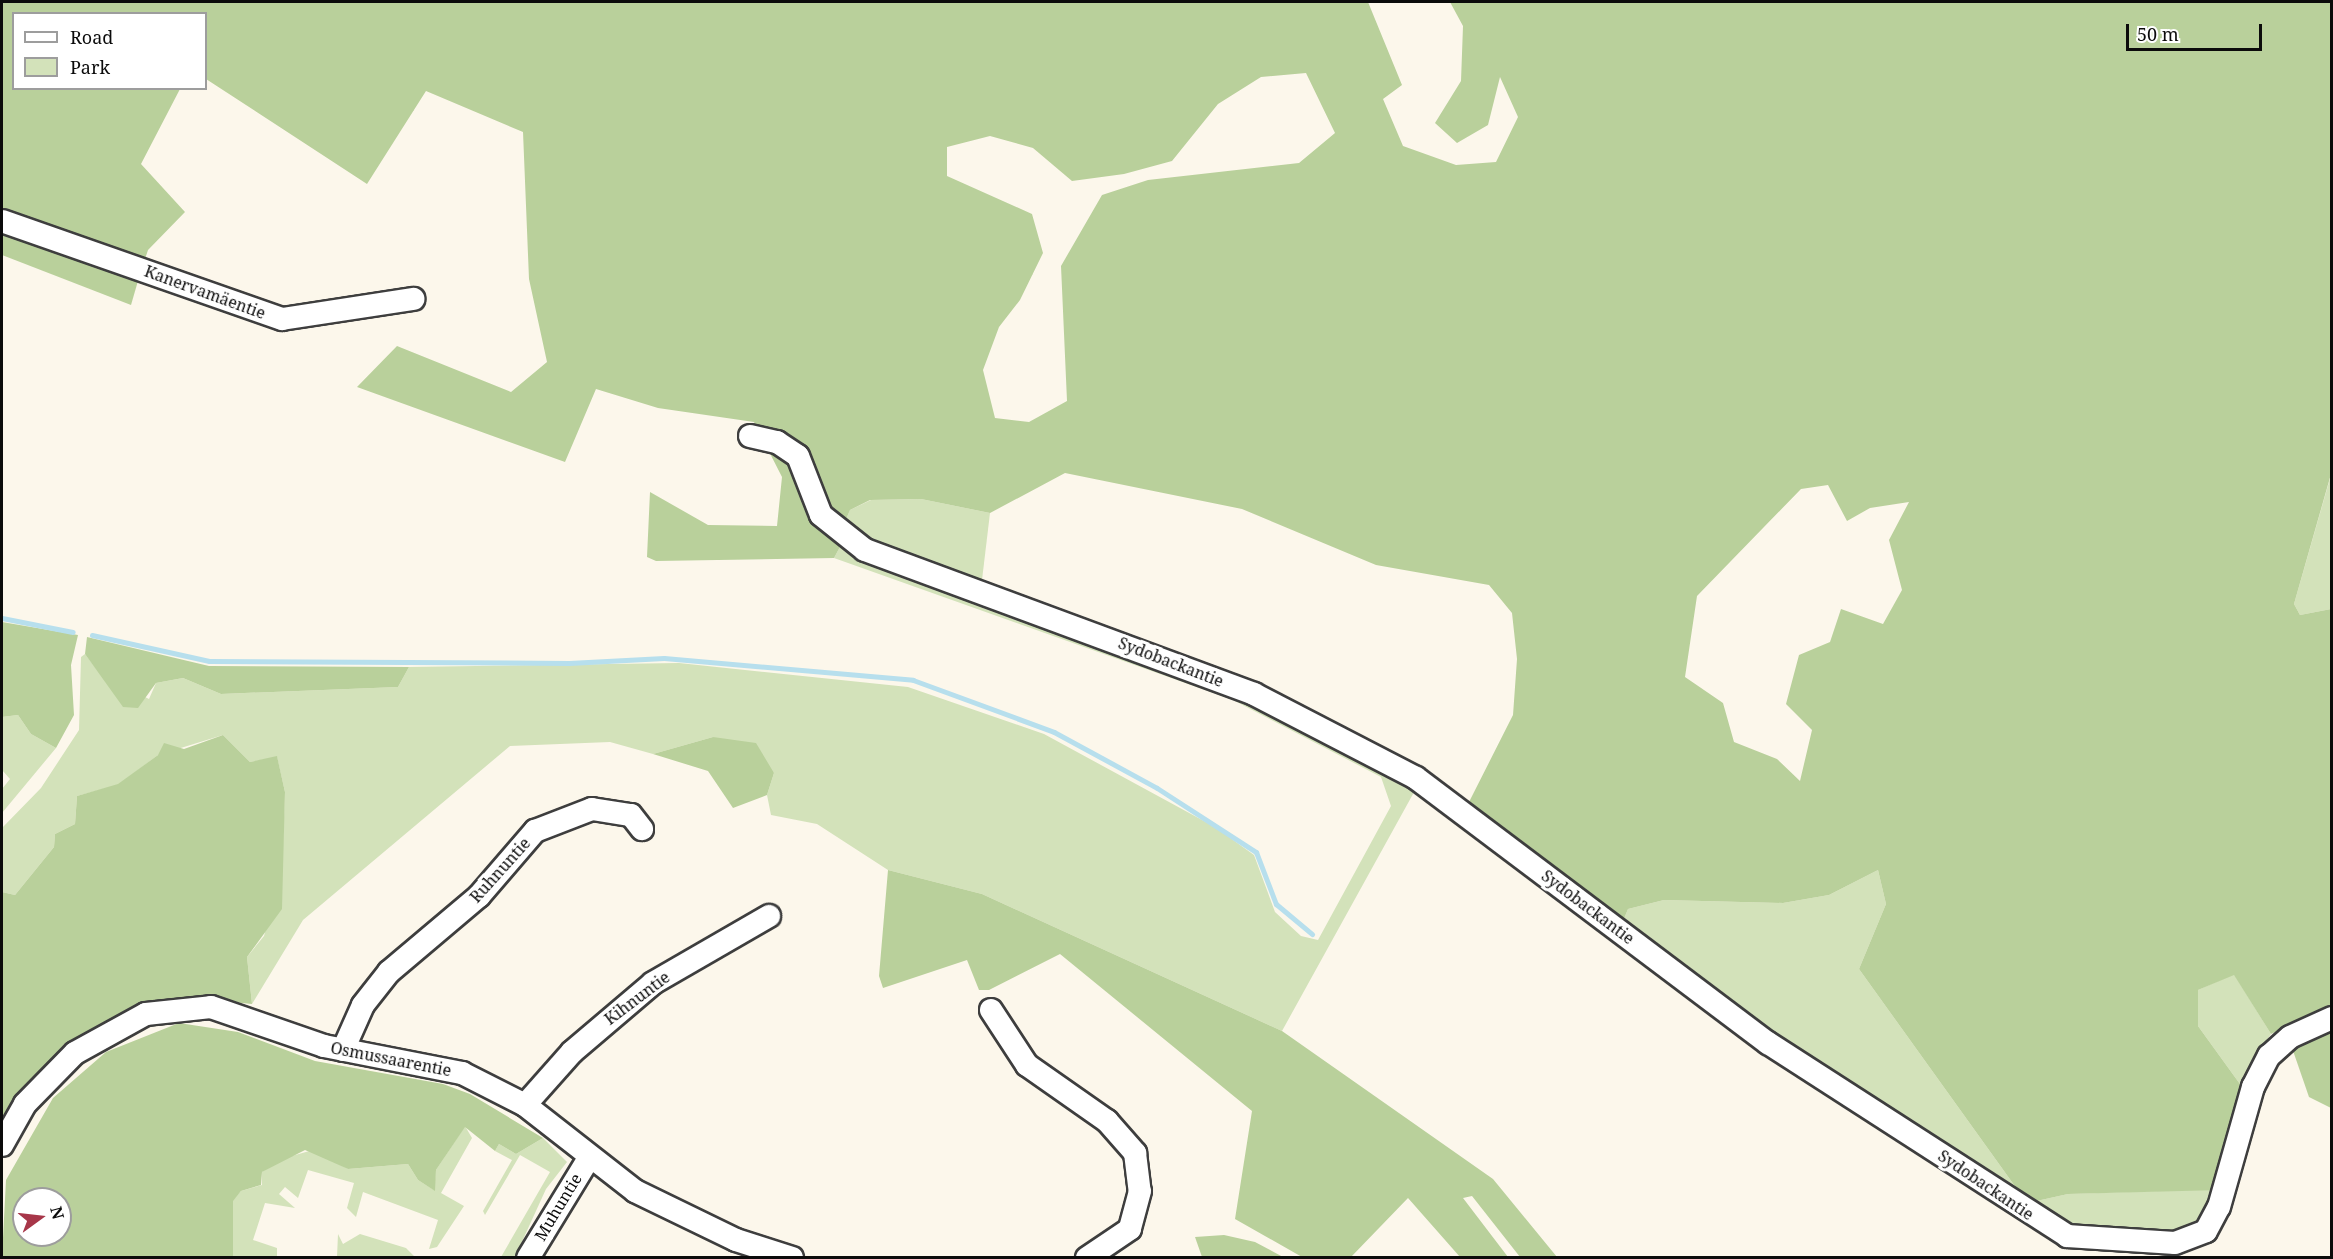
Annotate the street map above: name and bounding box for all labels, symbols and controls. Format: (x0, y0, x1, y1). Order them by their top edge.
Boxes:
legend (12, 12, 207, 90)
scale bar (2129, 12, 2266, 50)
text: 50 m (2137, 22, 2179, 46)
text: Road (70, 25, 113, 49)
text: Park (70, 55, 110, 79)
street label: Kanervamäentie (142, 261, 268, 323)
street label: Sydobackantie (1116, 633, 1226, 691)
street label: Ruhnuntie (466, 834, 534, 906)
street label: Sydobackantie (1538, 866, 1638, 948)
street label: Kihnuntie (601, 967, 673, 1029)
street label: Osmussaarentie (329, 1038, 453, 1080)
street label: Sydobackantie (1935, 1146, 2037, 1224)
street label: Muhuntie (530, 1170, 586, 1244)
north arrow (12, 1187, 72, 1247)
text: N (45, 1204, 70, 1222)

